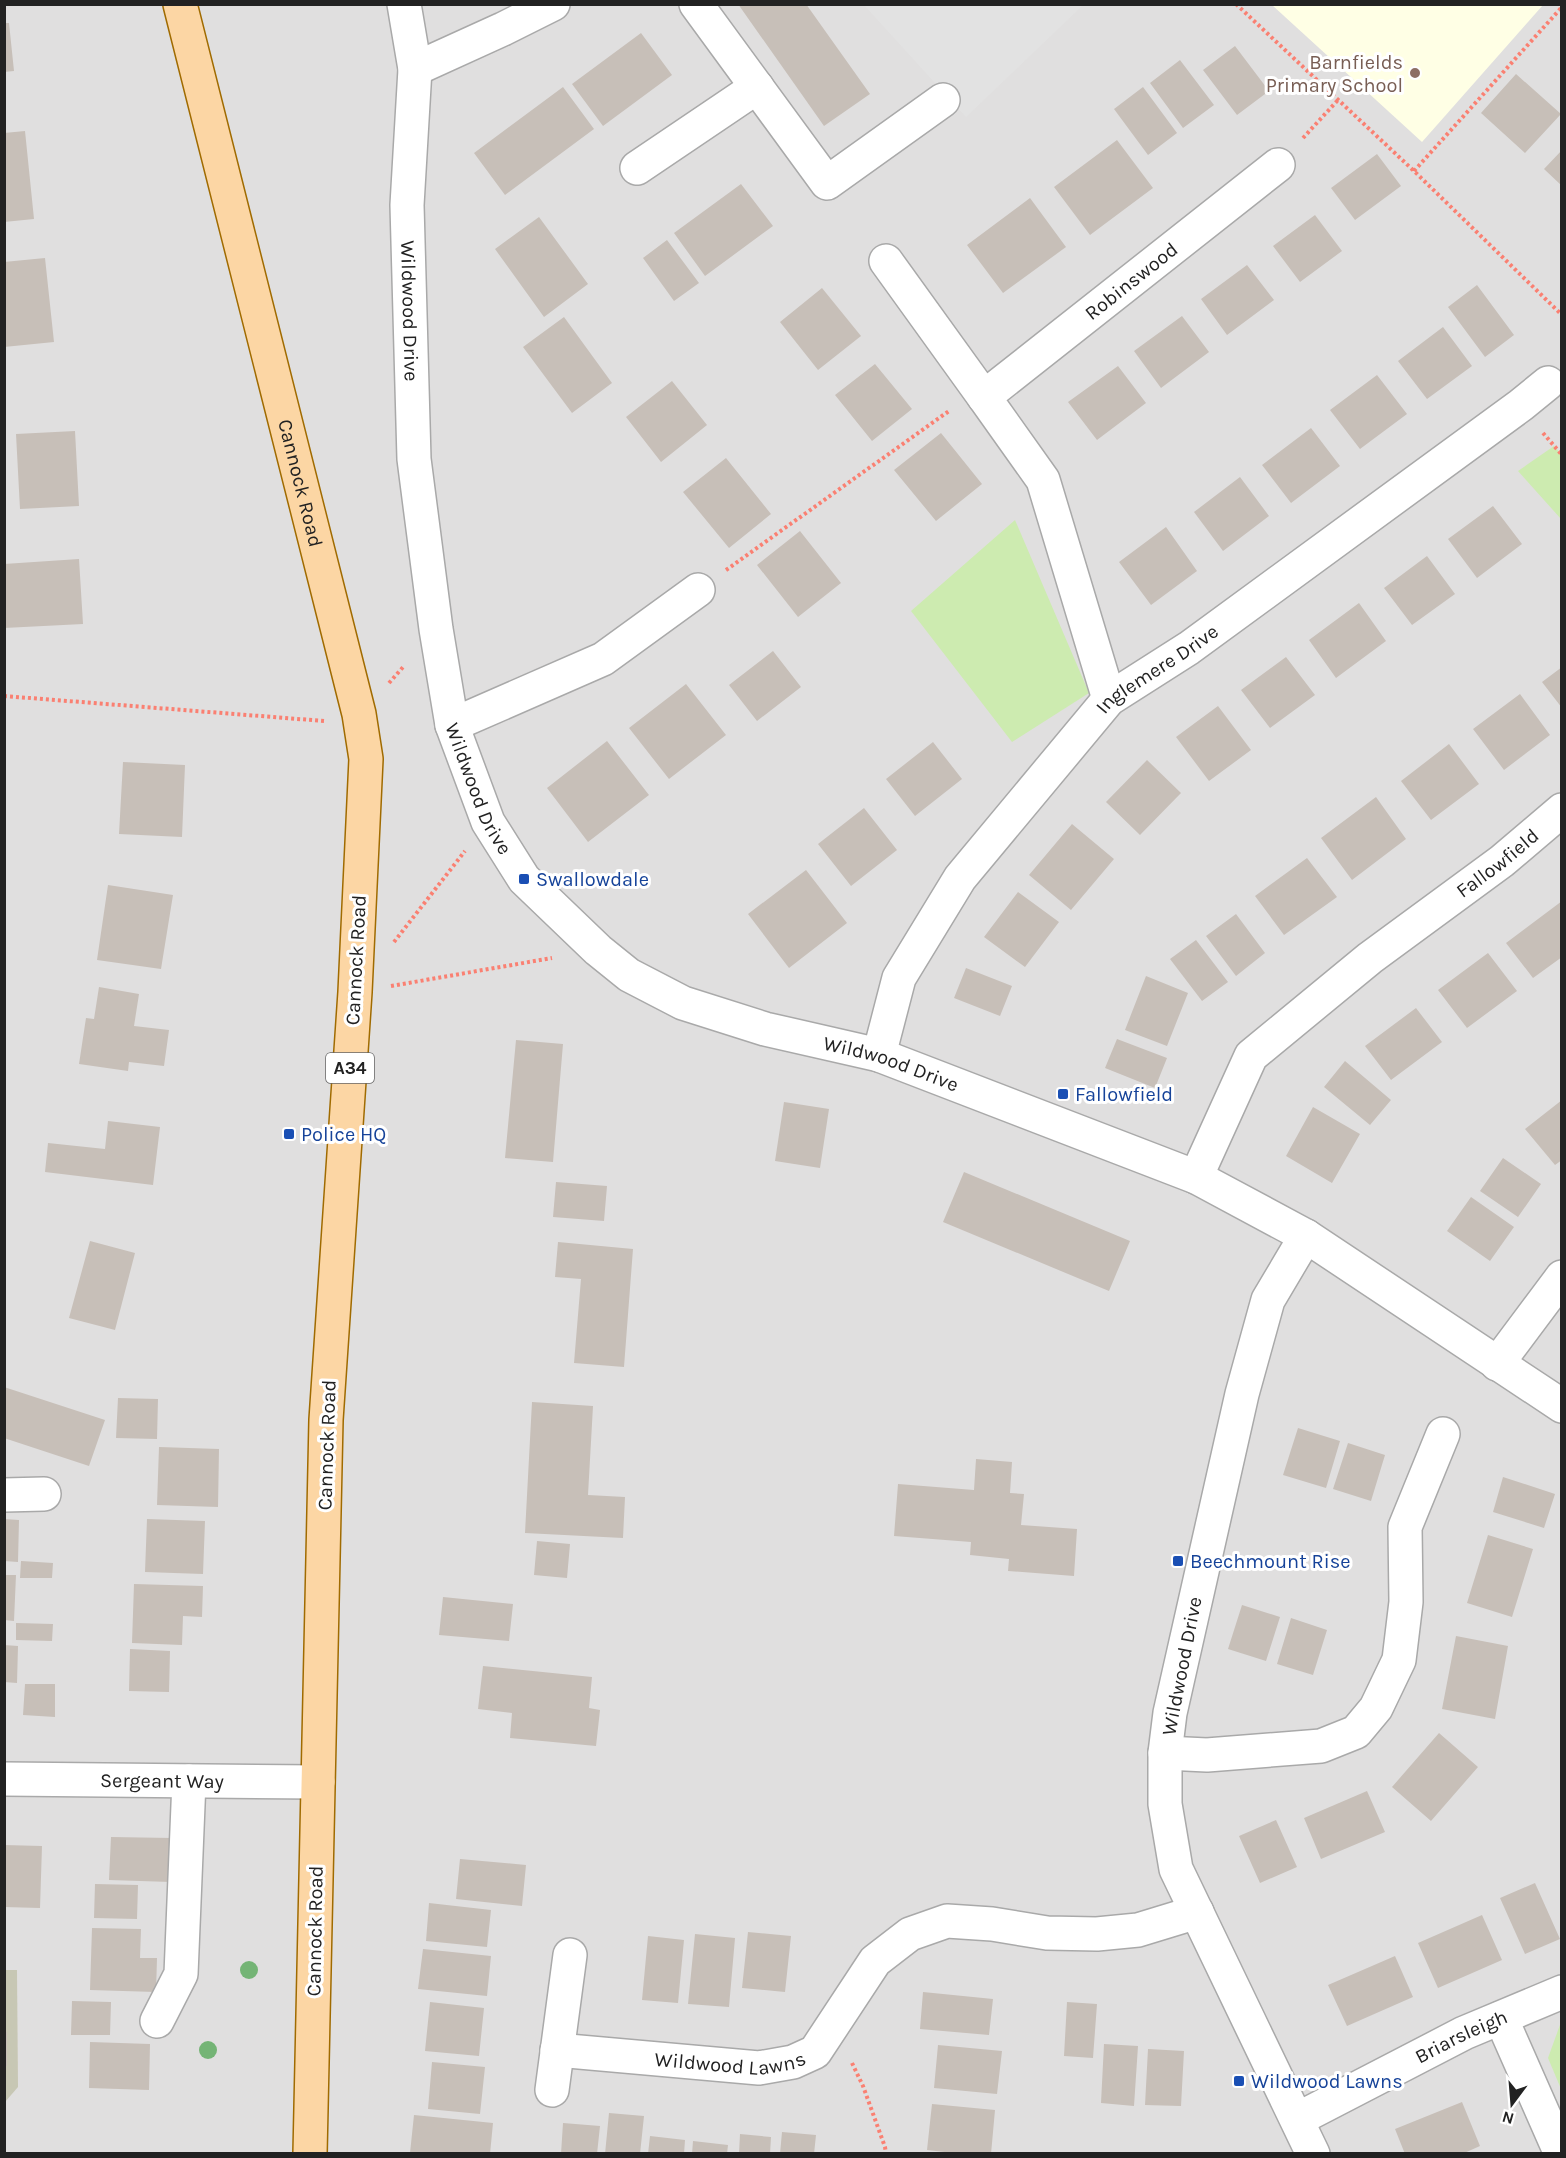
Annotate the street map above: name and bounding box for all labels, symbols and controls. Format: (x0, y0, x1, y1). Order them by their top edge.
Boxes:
place label: Barnfields Primary School (1266, 51, 1403, 97)
marker: Barnfields Primary School (1408, 66, 1422, 80)
street label: Robinswood (1080, 237, 1182, 325)
street label: Wildwood Drive (396, 240, 423, 382)
street label: Cannock Road (274, 417, 328, 549)
street label: Inglemere Drive (1091, 619, 1222, 718)
street label: Wildwood Drive (441, 720, 517, 859)
street label: Fallowfield (1452, 824, 1543, 902)
place label: Swallowdale (536, 868, 649, 891)
marker: Swallowdale (517, 872, 531, 886)
street label: Cannock Road (341, 894, 371, 1026)
street label: Wildwood Drive (821, 1031, 962, 1096)
road number: A34 (326, 1053, 374, 1083)
place label: Fallowfield (1075, 1083, 1173, 1106)
marker: Fallowfield (1056, 1087, 1070, 1101)
place label: Police HQ (301, 1123, 386, 1146)
marker: Police HQ (282, 1127, 296, 1141)
street label: Cannock Road (313, 1379, 341, 1511)
place label: Beechmount Rise (1190, 1550, 1350, 1573)
marker: Beechmount Rise (1171, 1554, 1185, 1568)
street label: Wildwood Drive (1157, 1595, 1207, 1737)
street label: Sergeant Way (100, 1768, 224, 1793)
street label: Cannock Road (302, 1865, 328, 1997)
street label: Briarsleigh (1411, 2005, 1511, 2068)
street label: Wildwood Lawns (654, 2046, 809, 2080)
place label: Wildwood Lawns (1251, 2070, 1403, 2093)
marker: Wildwood Lawns (1232, 2074, 1246, 2088)
north arrow (1482, 2074, 1542, 2134)
text: N (1500, 2107, 1516, 2129)

